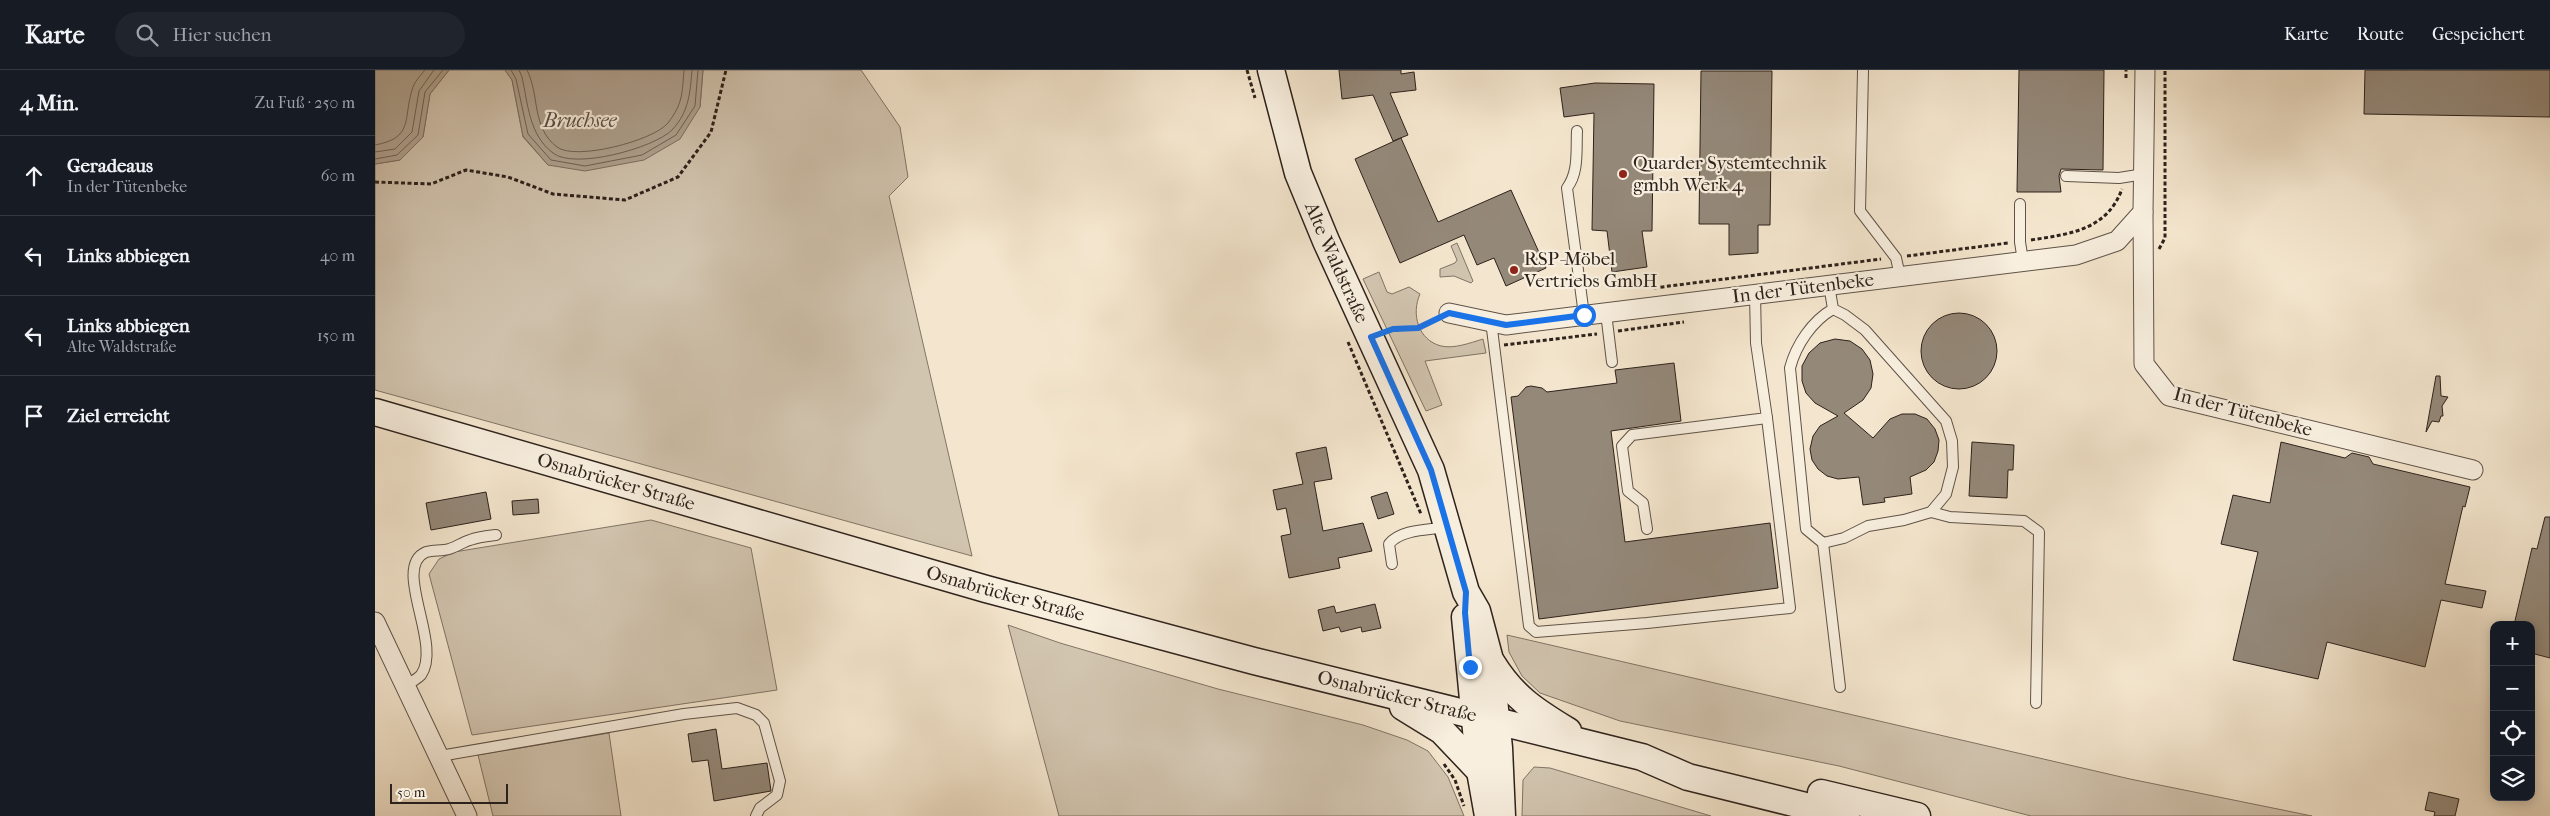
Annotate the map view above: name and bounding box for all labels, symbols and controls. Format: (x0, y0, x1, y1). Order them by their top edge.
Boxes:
search box (115, 12, 465, 57)
text: Karte (25, 21, 85, 49)
icon: search (133, 21, 161, 49)
text: Hier suchen (173, 24, 272, 46)
text: Karte (2284, 24, 2329, 45)
text: Route (2357, 24, 2404, 45)
text: Gespeichert (2432, 24, 2525, 45)
text: 4 Min. (20, 91, 79, 115)
text: Zu Fuß · 250 m (255, 93, 355, 112)
water label: Bruchsee (542, 109, 618, 132)
place label: Quarder Systemtechnik gmbh Werk 4 (1633, 152, 1827, 196)
text: Geradeaus (67, 155, 153, 177)
icon: ahead (20, 162, 48, 190)
text: 60 m (321, 166, 355, 185)
marker: Quarder Systemtechnik gmbh Werk 4 (1617, 168, 1629, 180)
text: In der Tütenbeke (67, 177, 187, 196)
street label: Alte Waldstraße (1300, 198, 1373, 326)
icon: left (20, 242, 48, 270)
text: Links abbiegen (67, 245, 190, 267)
text: 40 m (320, 246, 355, 265)
place label: RSP-Möbel Vertriebs GmbH (1523, 248, 1658, 292)
marker: RSP-Möbel Vertriebs GmbH (1508, 264, 1520, 276)
street label: In der Tütenbeke (1731, 268, 1875, 308)
route start (1573, 304, 1596, 327)
text: Links abbiegen (67, 315, 190, 337)
icon: left (20, 322, 48, 350)
text: 150 m (317, 326, 355, 345)
text: Alte Waldstraße (67, 337, 176, 356)
street label: In der Tütenbeke (2171, 383, 2315, 441)
icon: arrive (20, 402, 48, 430)
text: Ziel erreicht (67, 405, 170, 427)
street label: Osnabrücker Straße (535, 449, 698, 515)
street label: Osnabrücker Straße (924, 561, 1087, 626)
map controls (2490, 621, 2535, 801)
button: + (2490, 621, 2535, 666)
route end (1459, 656, 1482, 679)
street label: Osnabrücker Straße (1315, 666, 1479, 727)
button: − (2490, 666, 2535, 711)
button: locate (2490, 711, 2535, 756)
button: layers (2490, 756, 2535, 801)
scale bar (390, 781, 507, 804)
text: 50 m (397, 784, 425, 801)

